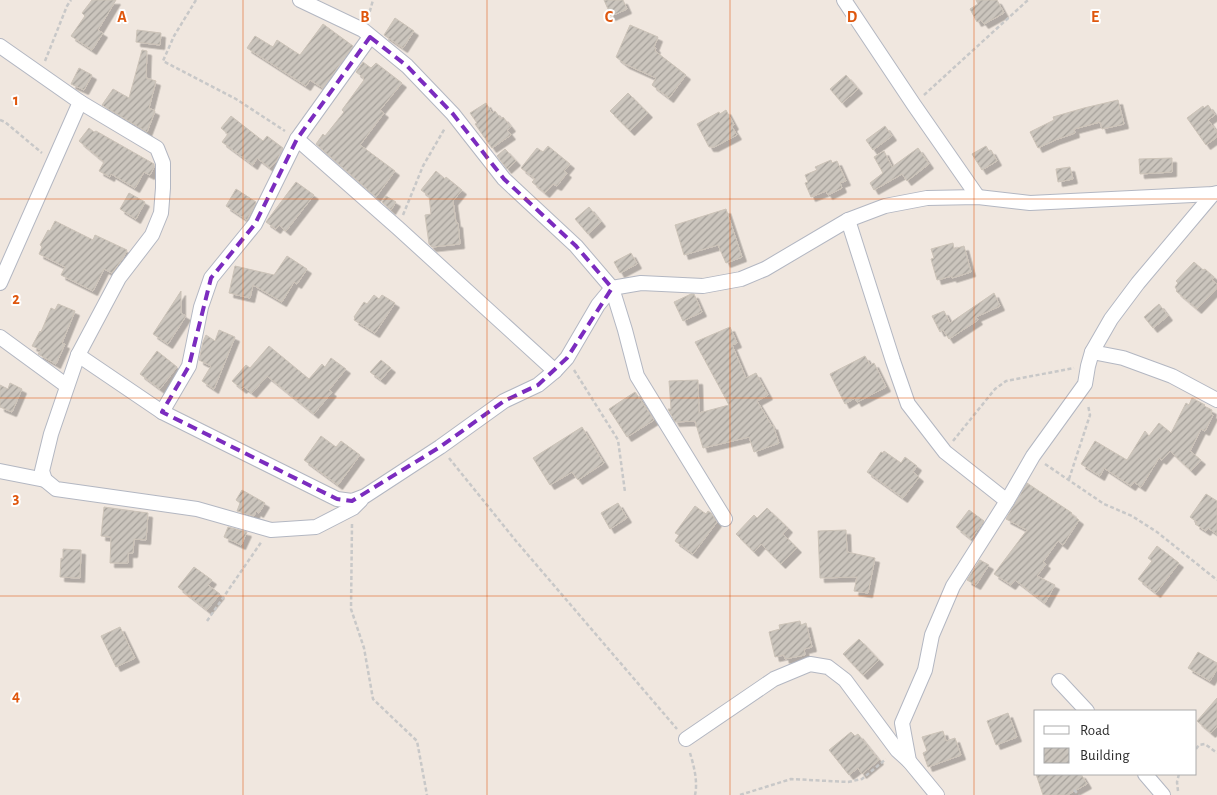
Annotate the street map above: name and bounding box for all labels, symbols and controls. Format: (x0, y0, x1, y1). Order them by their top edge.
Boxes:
text: A (117, 9, 127, 25)
text: B (360, 9, 370, 25)
text: C (605, 9, 614, 25)
text: D (847, 9, 858, 25)
text: E (1091, 9, 1099, 25)
text: 1 (13, 92, 19, 108)
text: 2 (12, 291, 20, 307)
text: 3 (13, 490, 20, 506)
text: 4 (12, 688, 20, 704)
legend (1034, 710, 1197, 775)
text: Road (1080, 723, 1110, 738)
text: Building (1080, 748, 1130, 763)

